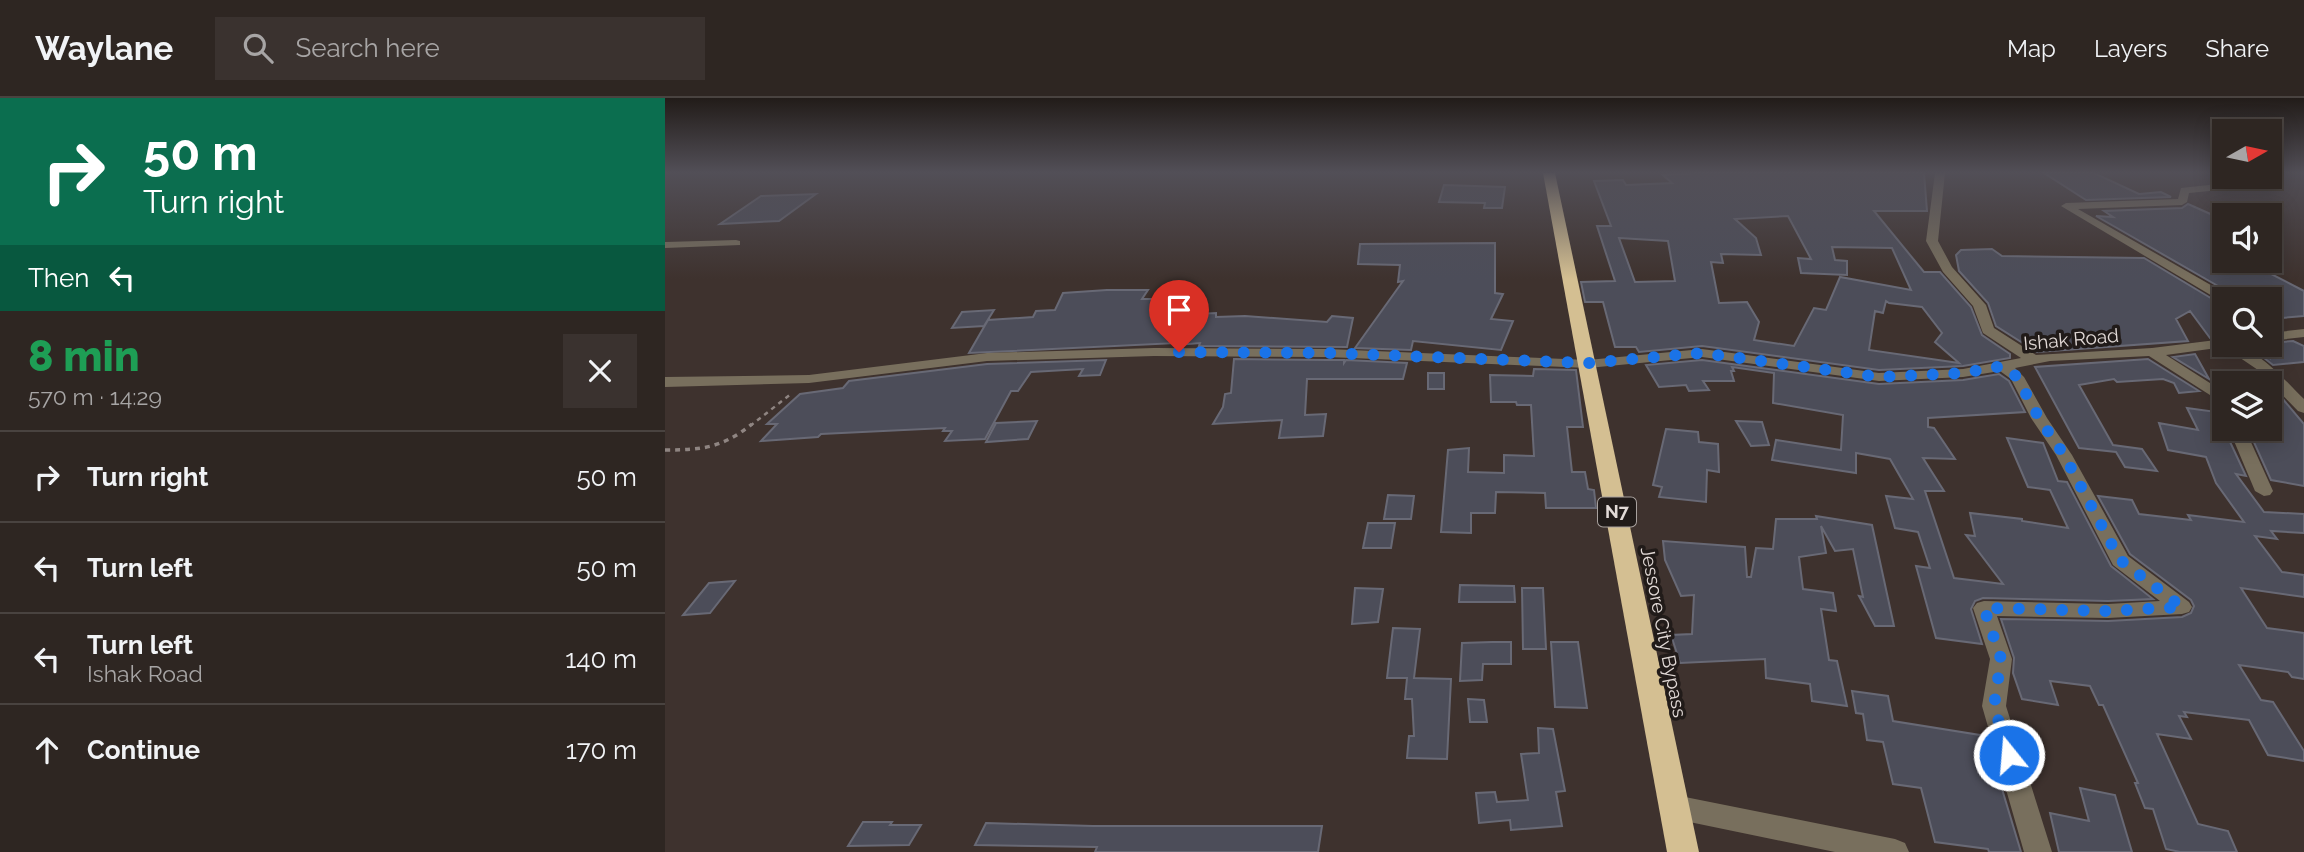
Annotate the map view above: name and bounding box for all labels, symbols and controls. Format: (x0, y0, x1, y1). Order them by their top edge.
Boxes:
search box (215, 17, 705, 80)
text: Waylane (35, 29, 173, 68)
icon: search (239, 29, 277, 67)
text: Search here (295, 33, 440, 63)
text: Map (2007, 34, 2056, 63)
text: Layers (2094, 34, 2167, 63)
text: Share (2205, 34, 2269, 63)
north arrow (2212, 119, 2282, 189)
map controls (2212, 119, 2282, 441)
text: 50 m (143, 124, 258, 181)
icon: right (28, 126, 119, 217)
text: Turn right (143, 183, 284, 220)
button: sound (2212, 203, 2282, 273)
icon: left (103, 259, 141, 297)
text: Then (28, 263, 89, 293)
pin (1149, 280, 1209, 352)
button: search (2212, 287, 2282, 357)
icon: arrive (1160, 291, 1198, 329)
street label: Ishak Road (2022, 324, 2120, 354)
text: 8 min (28, 332, 140, 381)
button: close (563, 334, 637, 408)
button: layers (2212, 371, 2282, 441)
text: 570 m · 14:29 (28, 383, 162, 410)
icon: right (28, 458, 66, 496)
text: Turn right (87, 462, 208, 492)
text: 50 m (576, 462, 637, 492)
road number: N7 (1598, 498, 1636, 526)
street label: Jessore City Bypass (1637, 545, 1691, 719)
icon: left (28, 549, 66, 587)
text: Turn left (87, 553, 193, 583)
text: 50 m (576, 553, 637, 583)
text: Turn left (87, 630, 193, 660)
icon: left (28, 640, 66, 678)
text: 140 m (565, 644, 637, 674)
text: Ishak Road (87, 660, 203, 687)
position arrow (1972, 718, 2046, 792)
icon: ahead (28, 731, 66, 769)
text: Continue (87, 735, 200, 765)
text: 170 m (566, 735, 637, 765)

